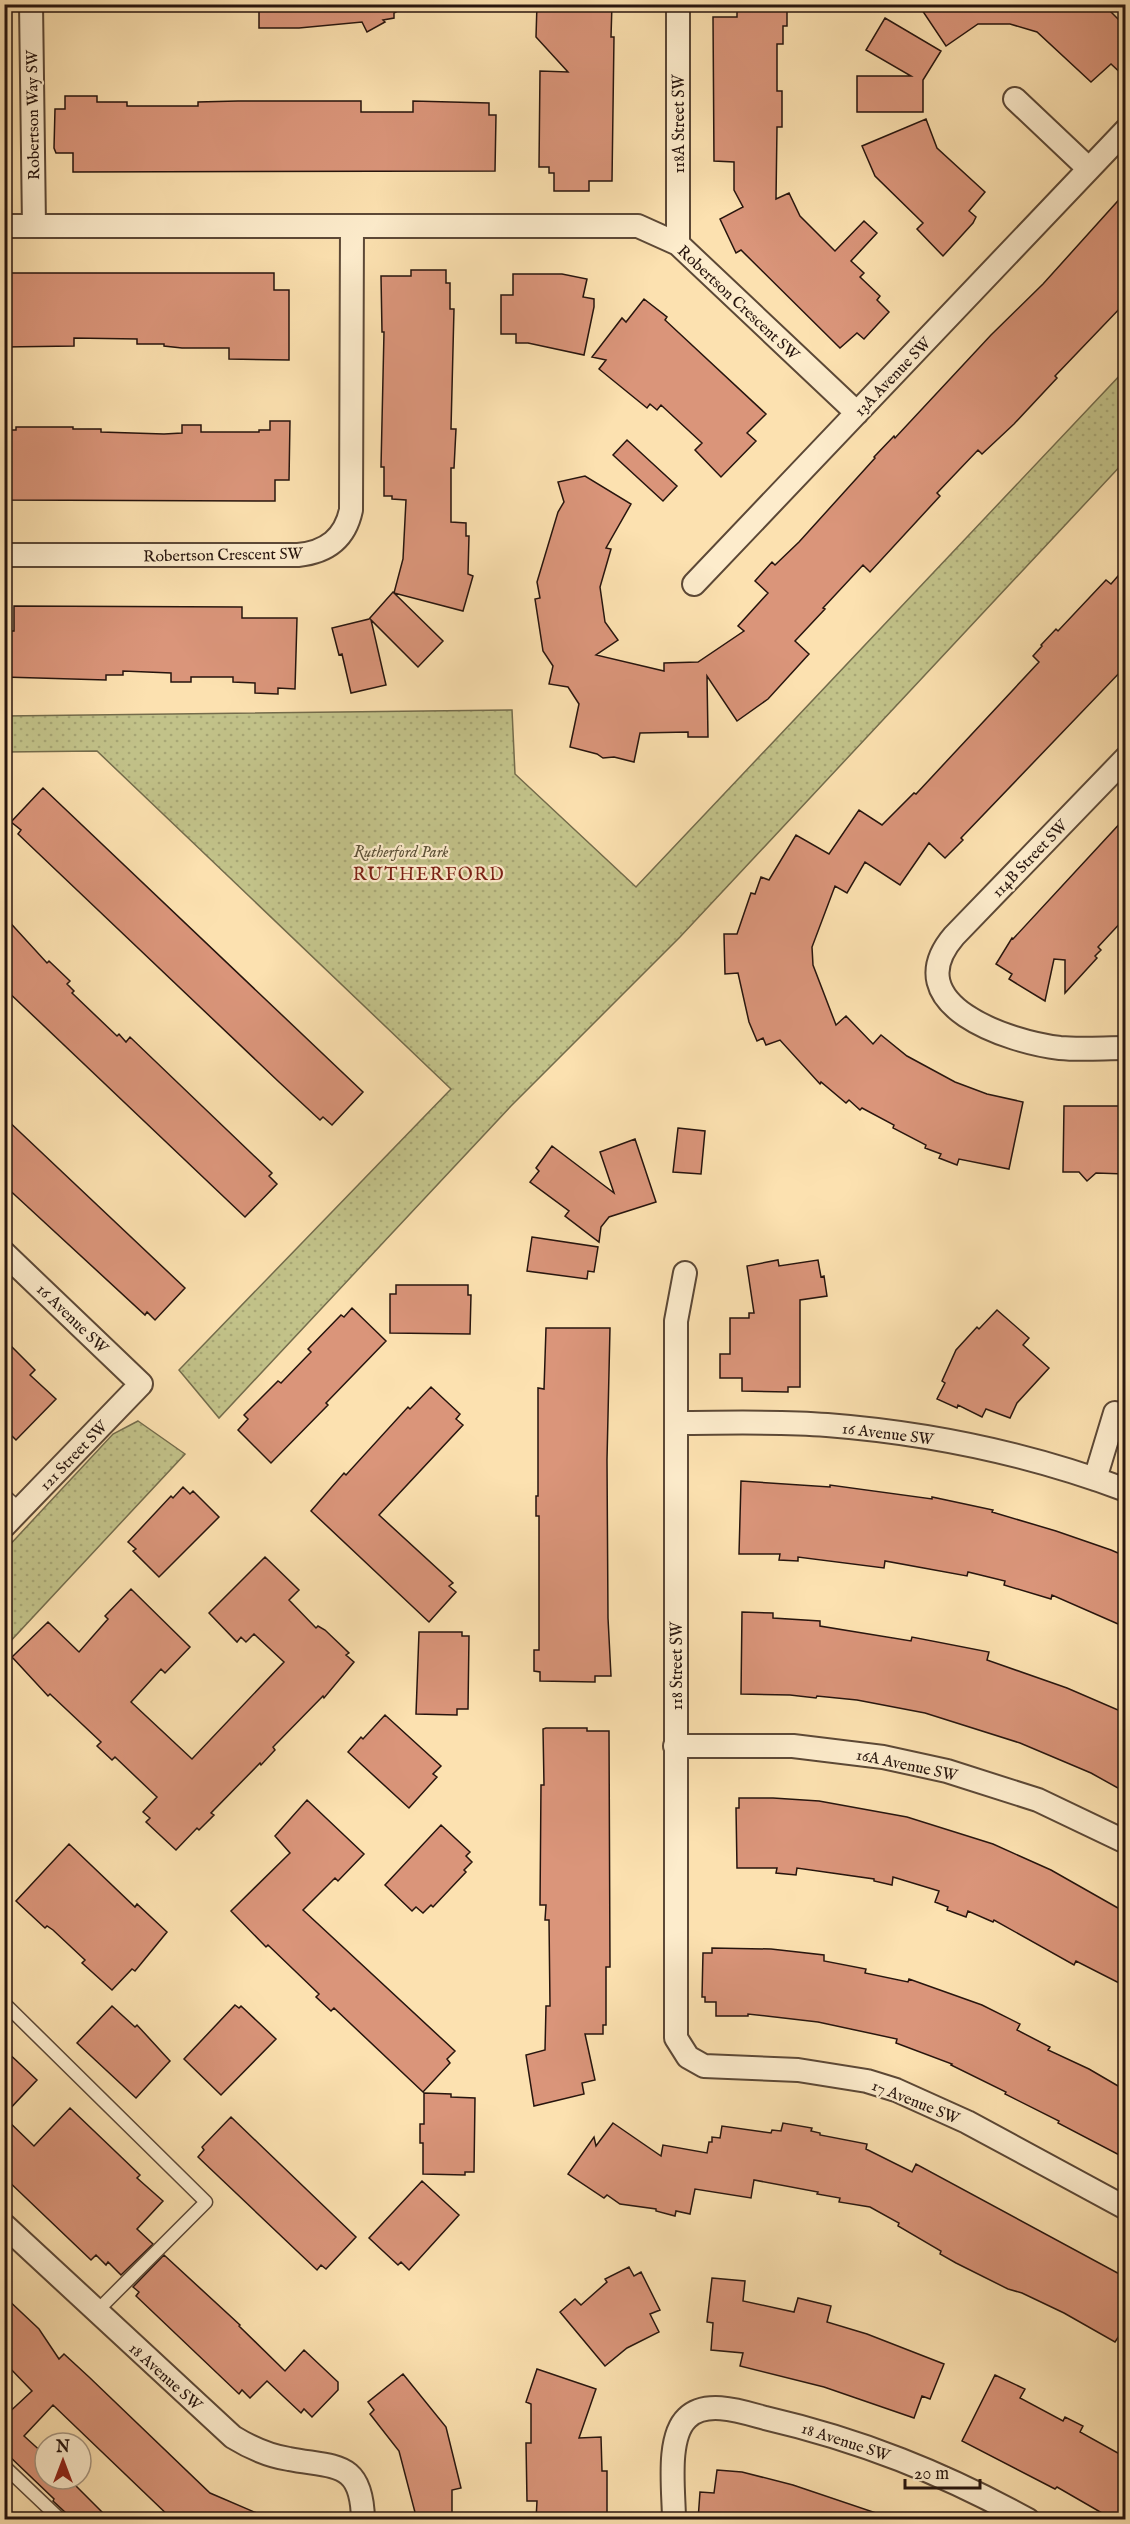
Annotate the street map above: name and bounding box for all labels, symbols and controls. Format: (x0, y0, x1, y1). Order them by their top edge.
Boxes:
street label: Robertson Way SW (23, 49, 45, 180)
street label: 118A Street SW (670, 74, 690, 174)
street label: Robertson Crescent SW (672, 242, 803, 366)
street label: 13A Avenue SW (851, 333, 937, 421)
street label: Robertson Crescent SW (143, 545, 304, 567)
street label: 114B Street SW (988, 816, 1073, 902)
park label: Rutherford Park (354, 843, 449, 863)
district label: RUTHERFORD (353, 864, 505, 887)
street label: 16 Avenue SW (32, 1280, 112, 1359)
street label: 121 Street SW (36, 1417, 113, 1496)
street label: 16 Avenue SW (841, 1419, 935, 1451)
street label: 118 Street SW (668, 1621, 688, 1710)
street label: 16A Avenue SW (854, 1745, 960, 1787)
street label: 17 Avenue SW (868, 2076, 963, 2130)
street label: 18 Avenue SW (124, 2339, 206, 2416)
street label: 18 Avenue SW (799, 2419, 893, 2467)
north arrow (33, 2431, 93, 2491)
text: N (55, 2438, 70, 2458)
scale bar (905, 2452, 980, 2490)
text: 20 m (914, 2463, 949, 2486)

